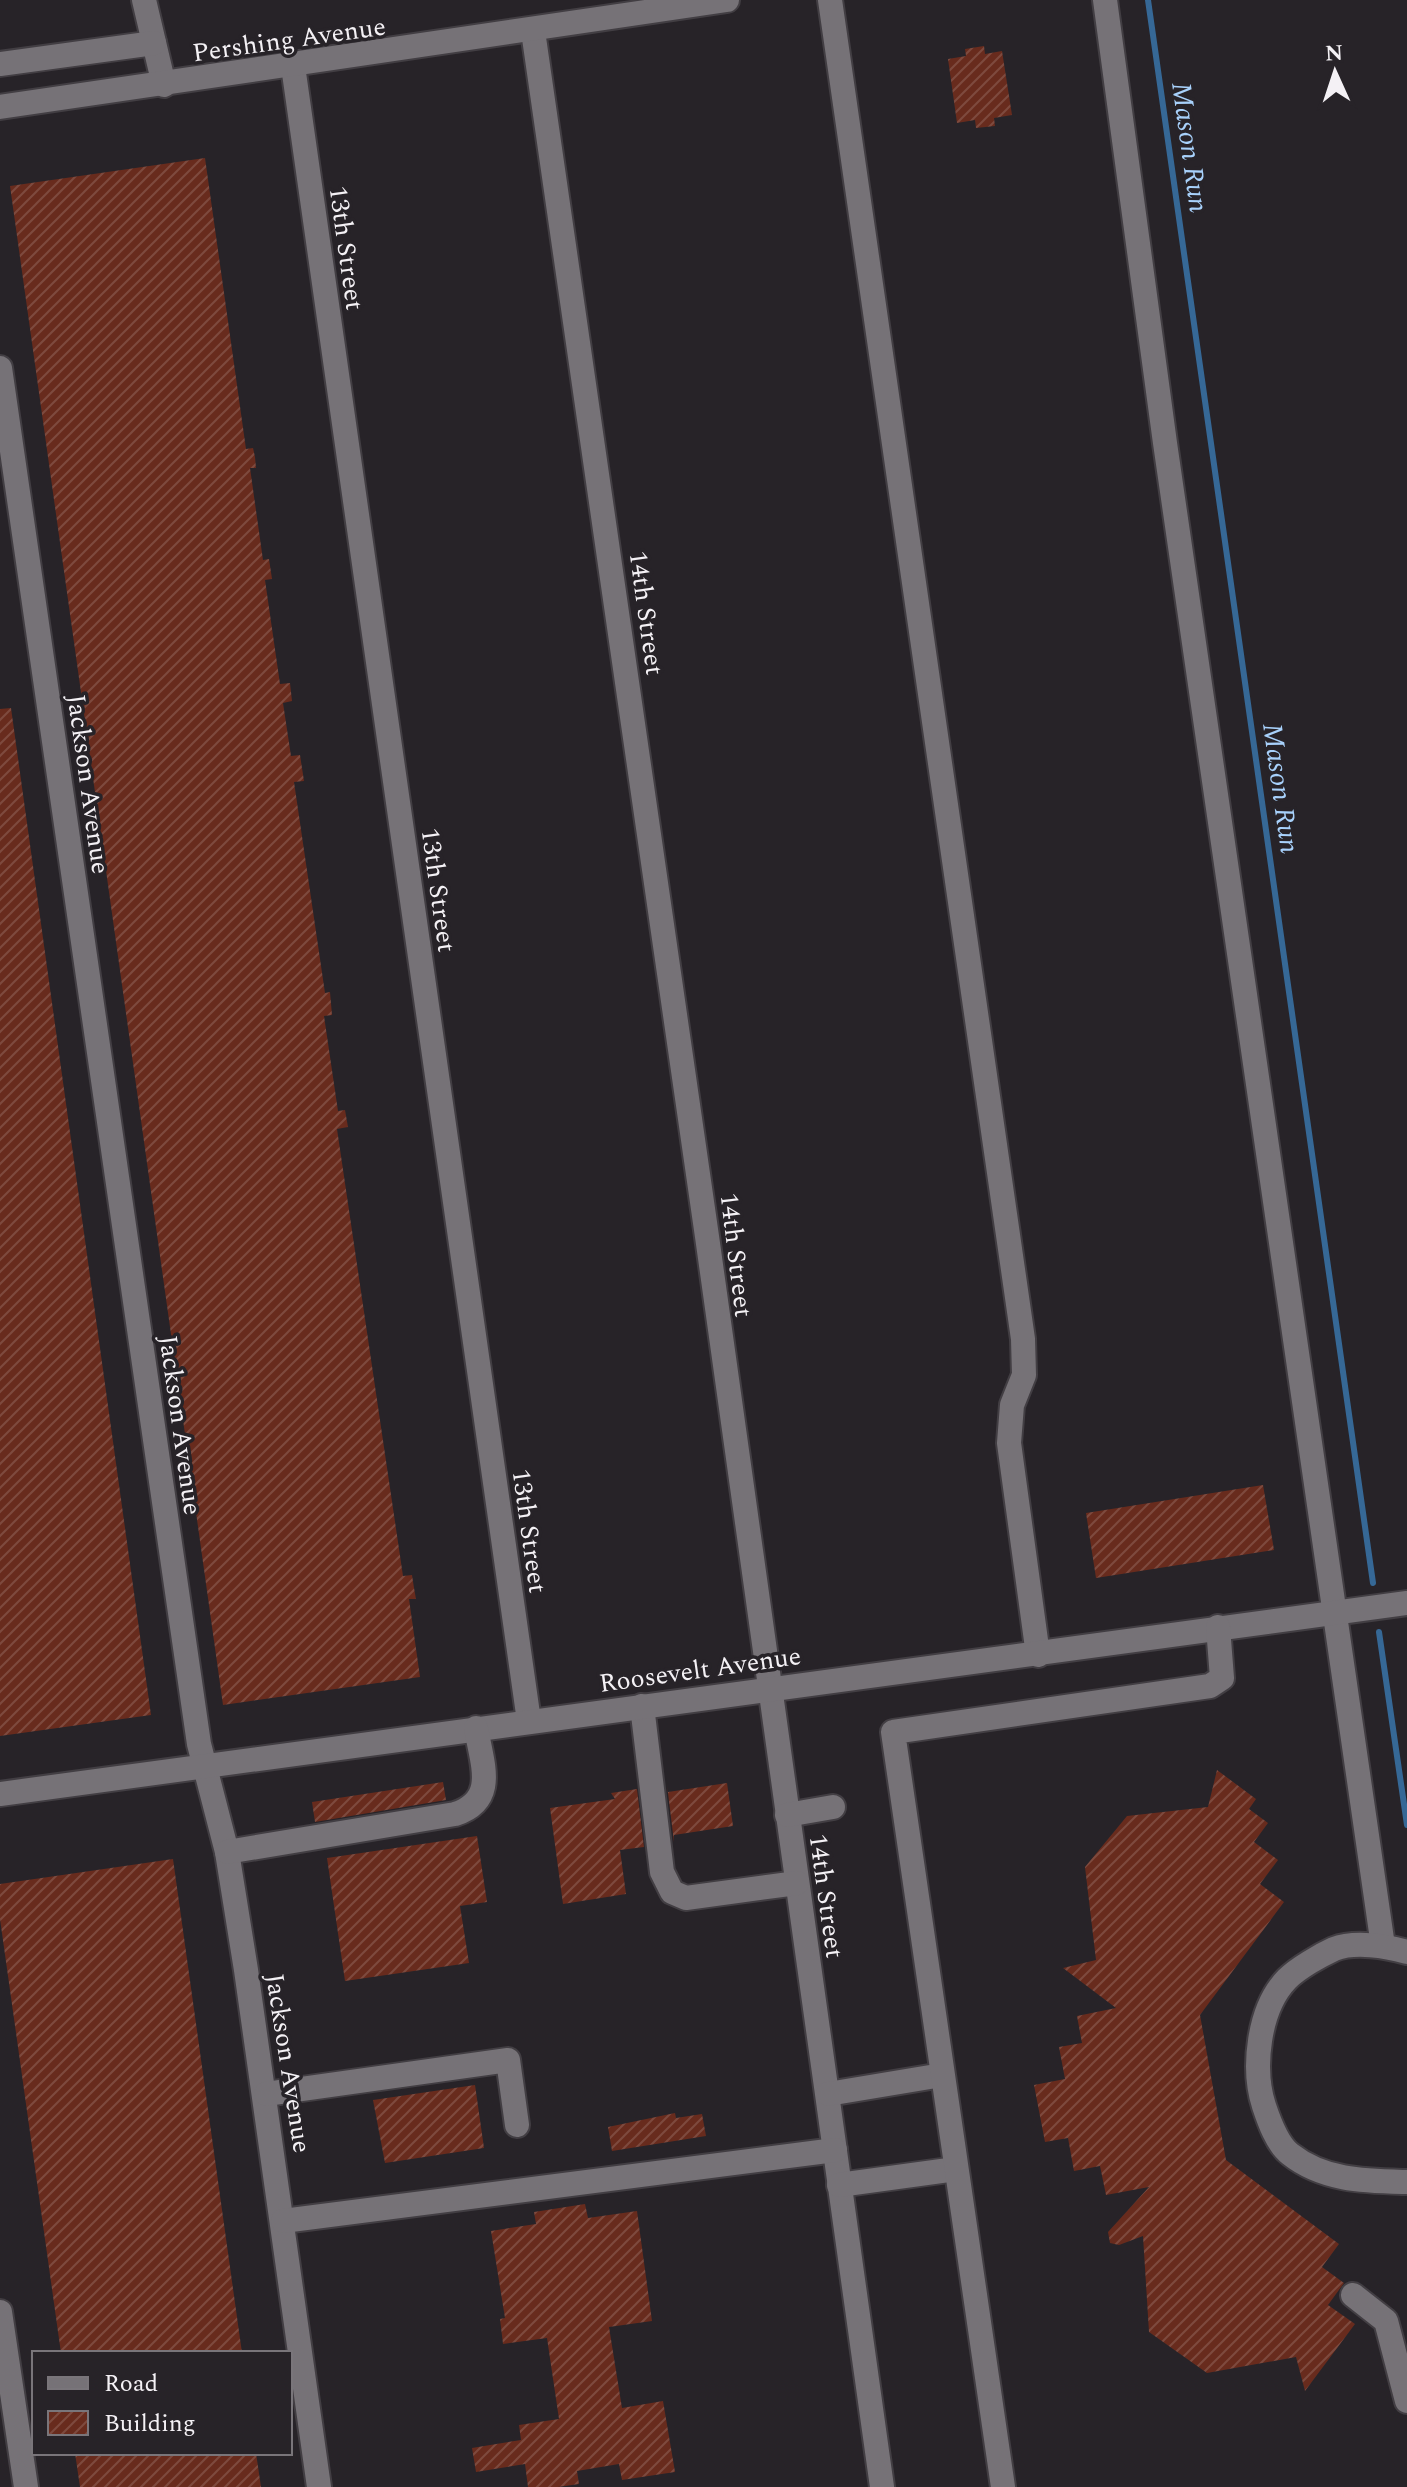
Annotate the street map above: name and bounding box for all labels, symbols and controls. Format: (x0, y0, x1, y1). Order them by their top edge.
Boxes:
street label: Pershing Avenue (190, 7, 388, 73)
north arrow (1295, 32, 1375, 112)
text: N (1324, 37, 1344, 70)
water label: Mason Run (1159, 79, 1220, 215)
street label: 13th Street (318, 183, 375, 313)
street label: 14th Street (618, 548, 675, 678)
street label: Jackson Avenue (56, 692, 120, 877)
water label: Mason Run (1250, 720, 1311, 856)
street label: 13th Street (410, 825, 467, 955)
street label: 14th Street (709, 1191, 763, 1320)
street label: Jackson Avenue (148, 1333, 212, 1518)
street label: 13th Street (501, 1466, 558, 1596)
street label: Roosevelt Avenue (597, 1636, 804, 1704)
street label: 14th Street (798, 1831, 855, 1961)
street label: Jackson Avenue (254, 1971, 322, 2156)
legend (32, 2351, 292, 2455)
text: Road (104, 2366, 158, 2402)
text: Building (104, 2406, 196, 2442)

